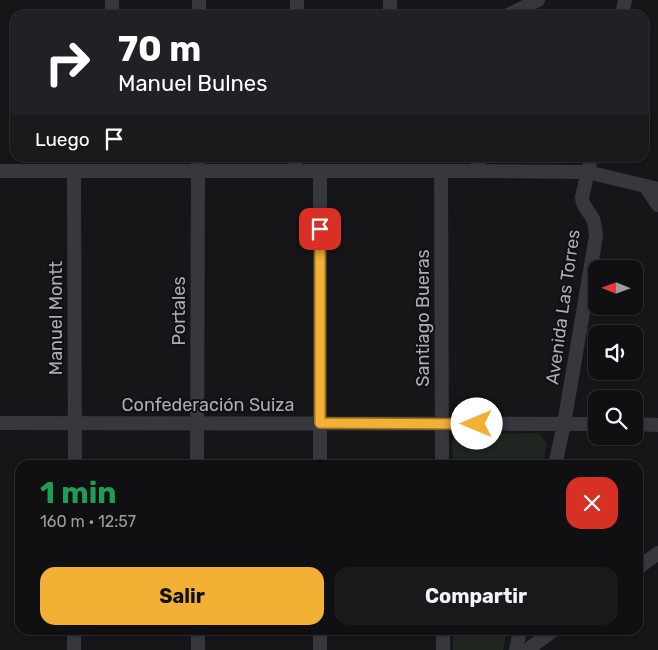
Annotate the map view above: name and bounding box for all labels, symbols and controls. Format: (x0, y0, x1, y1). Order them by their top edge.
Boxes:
text: 70 m (118, 28, 201, 70)
icon: right (35, 30, 100, 95)
text: Manuel Bulnes (118, 70, 267, 97)
icon: arrive (100, 125, 128, 153)
text: Luego (35, 128, 90, 151)
pin (299, 208, 341, 250)
icon: arrive (306, 215, 334, 243)
street label: Avenida Las Torres (541, 228, 585, 386)
street label: Santiago Bueras (412, 249, 434, 387)
north arrow (588, 260, 642, 315)
map controls (588, 260, 643, 445)
street label: Manuel Montt (45, 261, 67, 375)
street label: Portales (168, 276, 190, 346)
button: sound (588, 325, 643, 380)
button: search (588, 390, 643, 445)
street label: Confederación Suiza (122, 394, 294, 416)
position arrow (450, 397, 502, 449)
text: 1 min (40, 475, 117, 511)
button: close (566, 477, 618, 529)
text: 160 m · 12:57 (40, 512, 136, 531)
button: Salir (40, 567, 324, 625)
button: Compartir (334, 567, 618, 625)

